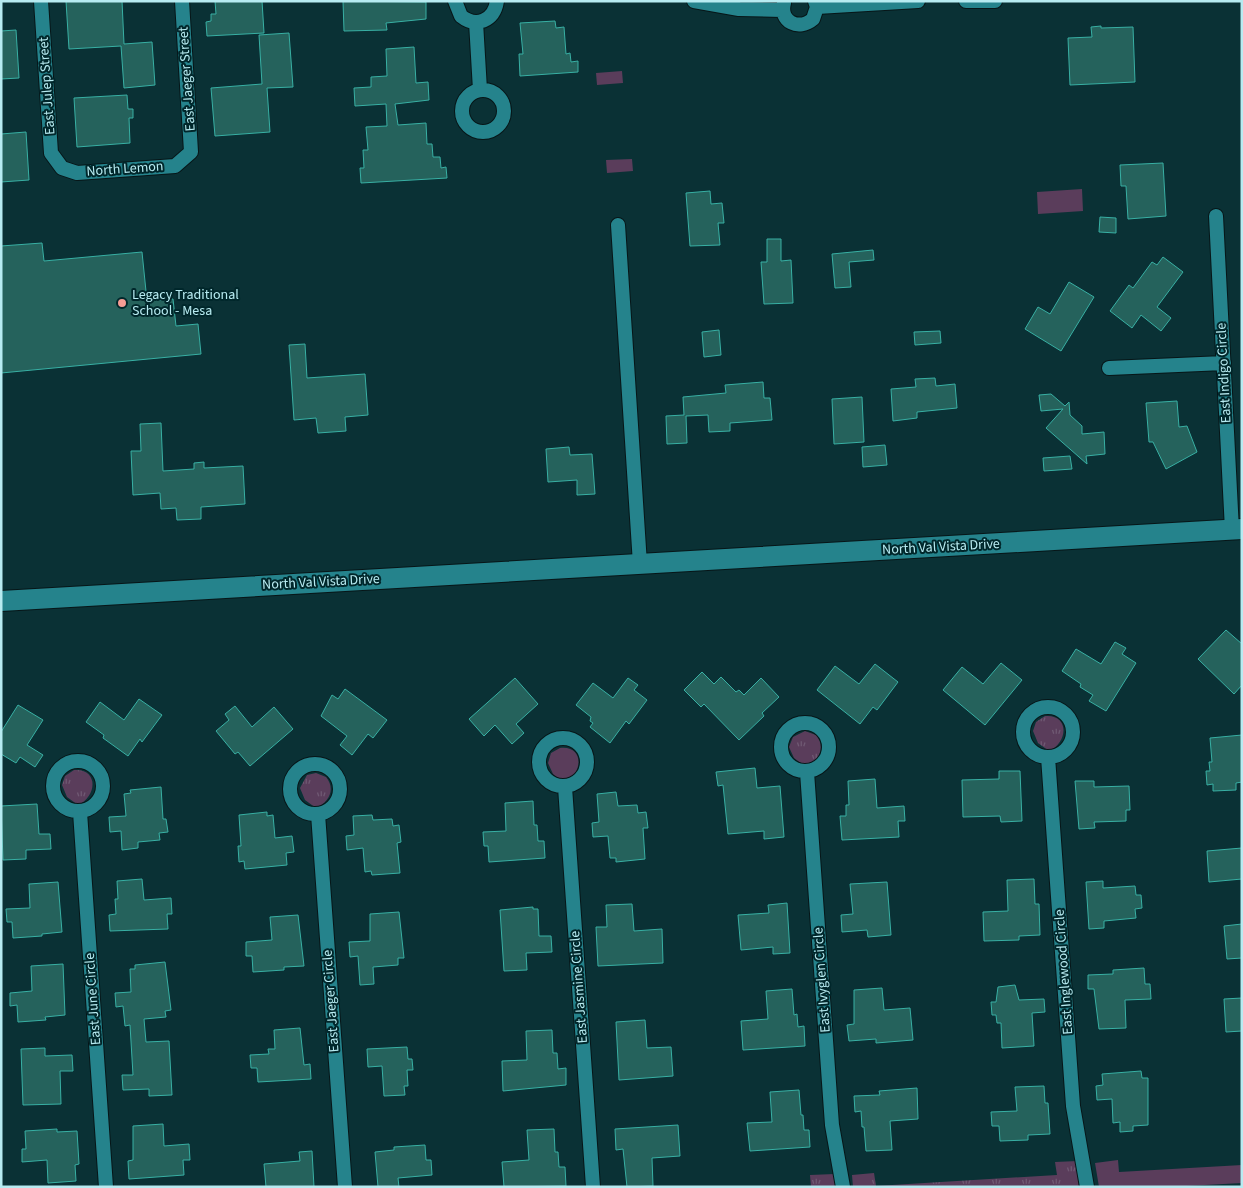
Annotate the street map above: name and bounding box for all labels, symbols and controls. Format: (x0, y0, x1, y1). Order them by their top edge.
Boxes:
street label: East Jaeger Street (173, 26, 201, 132)
street label: East Julep Street (34, 36, 60, 136)
street label: North Lemon (86, 156, 164, 182)
place label: Legacy Traditional School - Mesa (132, 285, 239, 321)
marker: Legacy Traditional School - Mesa (116, 297, 128, 309)
street label: East Indigo Circle (1211, 322, 1237, 424)
street label: North Val Vista Drive (882, 534, 1000, 560)
street label: North Val Vista Drive (262, 569, 380, 595)
street label: East Inglewood Circle (1050, 909, 1078, 1035)
street label: East Ivyglen Circle (808, 927, 836, 1033)
street label: East Jasmine Circle (565, 930, 593, 1044)
street label: East Jaeger Circle (317, 949, 345, 1053)
street label: East June Circle (80, 952, 106, 1046)

